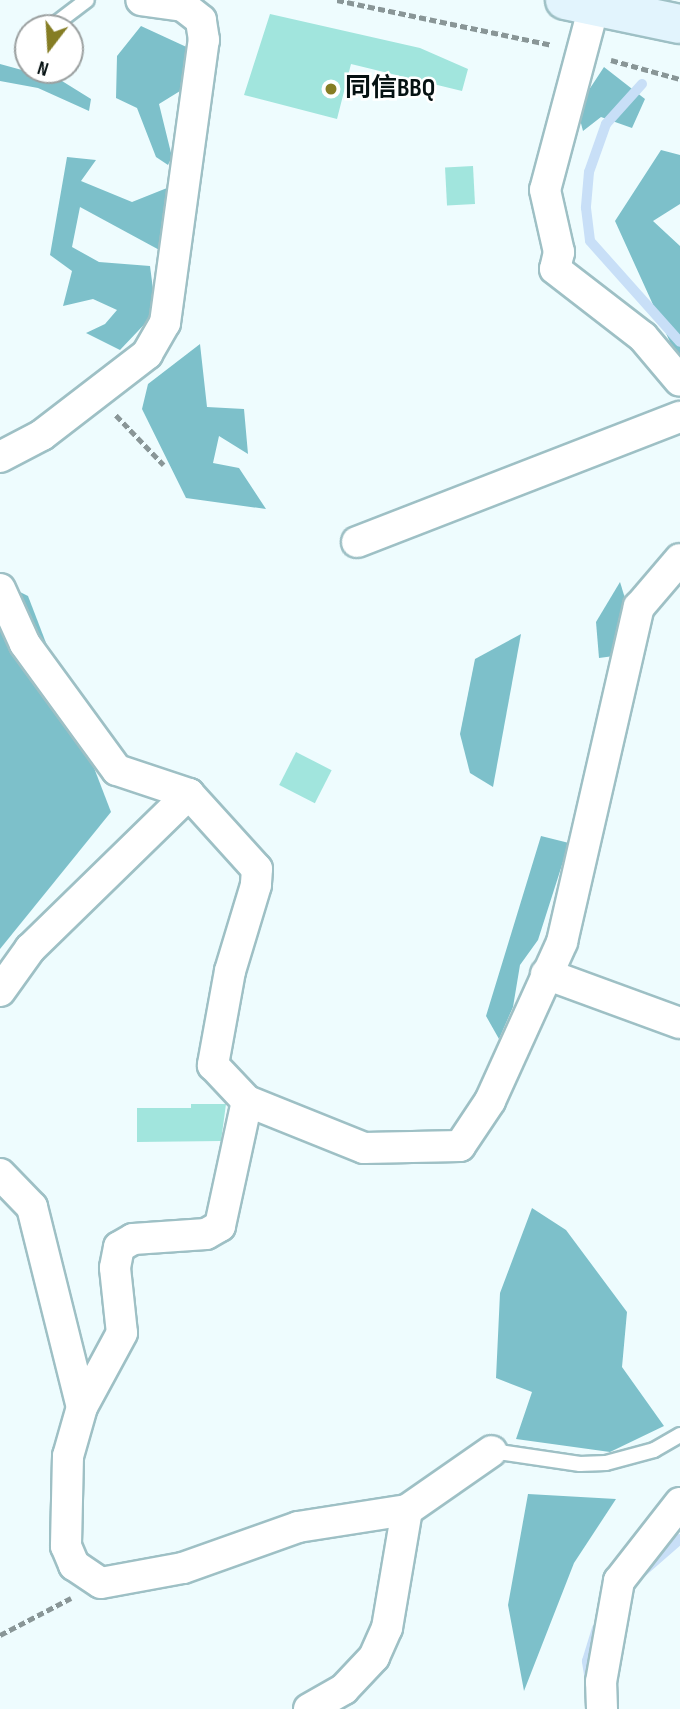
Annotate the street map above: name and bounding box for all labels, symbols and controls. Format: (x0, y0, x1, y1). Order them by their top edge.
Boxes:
north arrow (14, 14, 84, 84)
text: N (35, 55, 52, 80)
place label: 同信BBQ (345, 73, 435, 105)
marker: 同信BBQ (323, 81, 339, 97)

